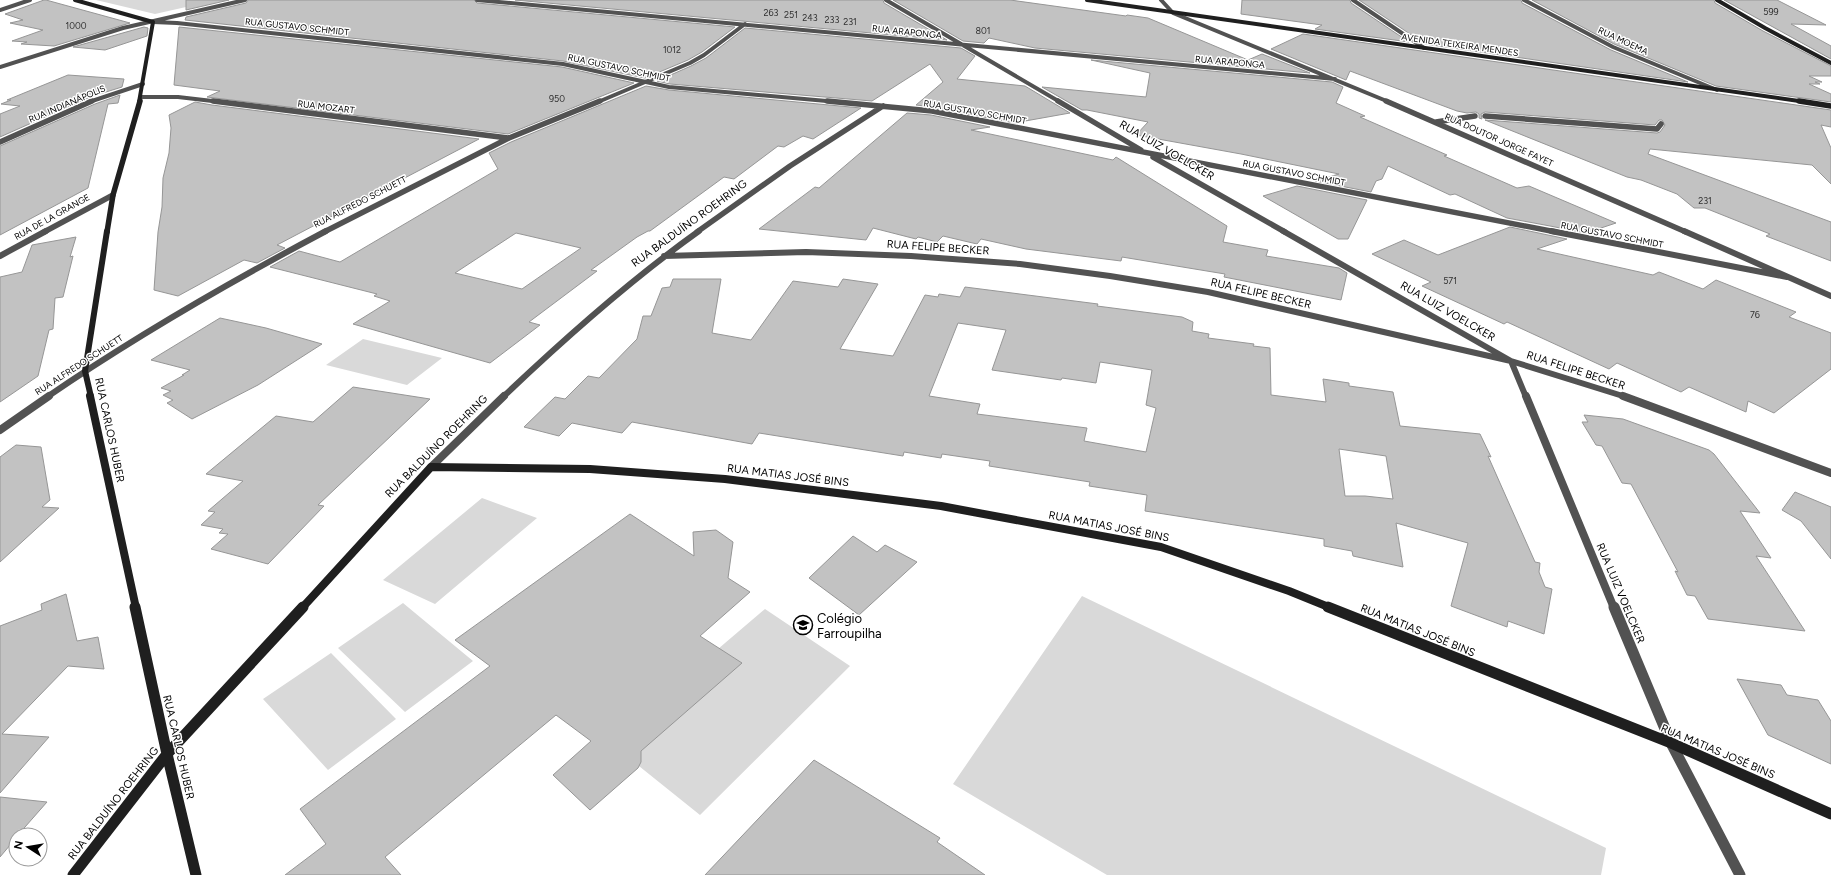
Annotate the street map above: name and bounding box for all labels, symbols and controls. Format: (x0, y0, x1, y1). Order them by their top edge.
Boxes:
house number: 599 (1763, 6, 1779, 17)
house number: 263 (763, 7, 779, 18)
house number: 251 (784, 9, 798, 20)
house number: 243 (802, 12, 818, 23)
house number: 233 (825, 14, 840, 25)
street label: RUA GUSTAVO SCHMIDT (245, 16, 350, 37)
house number: 231 (843, 16, 857, 27)
house number: 1000 (65, 20, 87, 31)
street label: RUA ARAPONGA (872, 22, 943, 41)
street label: RUA MOEMA (1596, 24, 1650, 57)
house number: 801 (975, 25, 991, 36)
street label: AVENIDA TEIXEIRA MENDES (1401, 31, 1520, 58)
house number: 1012 (663, 44, 681, 55)
street label: RUA GUSTAVO SCHMIDT (567, 51, 671, 84)
street label: RUA ARAPONGA (1195, 53, 1265, 70)
street label: RUA INDIANÁPOLIS (27, 82, 107, 125)
house number: 950 (549, 93, 565, 104)
street label: RUA GUSTAVO SCHMIDT (923, 97, 1027, 126)
street label: RUA MOZART (297, 98, 355, 115)
street label: RUA DOUTOR JORGE FAYET (1443, 111, 1555, 169)
street label: RUA LUIZ VOELCKER (1117, 118, 1217, 183)
street label: RUA GUSTAVO SCHMIDT (1242, 157, 1346, 188)
street label: RUA ALFREDO SCHUETT (312, 173, 408, 230)
street label: RUA BALDUÍNO ROEHRING (629, 177, 750, 270)
street label: RUA DE LA GRANGE (12, 191, 91, 242)
house number: 231 (1698, 195, 1712, 206)
street label: RUA GUSTAVO SCHMIDT (1560, 219, 1664, 250)
street label: RUA FELIPE BECKER (886, 237, 990, 258)
house number: 571 (1443, 275, 1457, 286)
street label: RUA FELIPE BECKER (1209, 276, 1313, 311)
street label: RUA LUIZ VOELCKER (1398, 279, 1498, 344)
house number: 76 (1750, 309, 1760, 320)
street label: RUA ALFREDO SCHUETT (33, 332, 125, 397)
street label: RUA FELIPE BECKER (1525, 348, 1627, 393)
street label: RUA CARLOS HUBER (92, 377, 127, 484)
street label: RUA BALDUÍNO ROEHRING (382, 392, 490, 500)
street label: RUA MATIAS JOSÉ BINS (726, 462, 850, 489)
street label: RUA MATIAS JOSÉ BINS (1048, 508, 1171, 545)
street label: RUA LUIZ VOELCKER (1594, 541, 1648, 645)
street label: RUA MATIAS JOSÉ BINS (1359, 601, 1477, 660)
place label: Colégio Farroupilha (817, 611, 882, 641)
school or university icon: Colégio Farroupilha (792, 614, 814, 636)
street label: RUA CARLOS HUBER (160, 694, 197, 801)
street label: RUA MATIAS JOSÉ BINS (1659, 722, 1777, 781)
street label: RUA BALDUÍNO ROEHRING (65, 744, 162, 862)
north arrow (8, 827, 48, 867)
text: N (11, 840, 26, 851)

